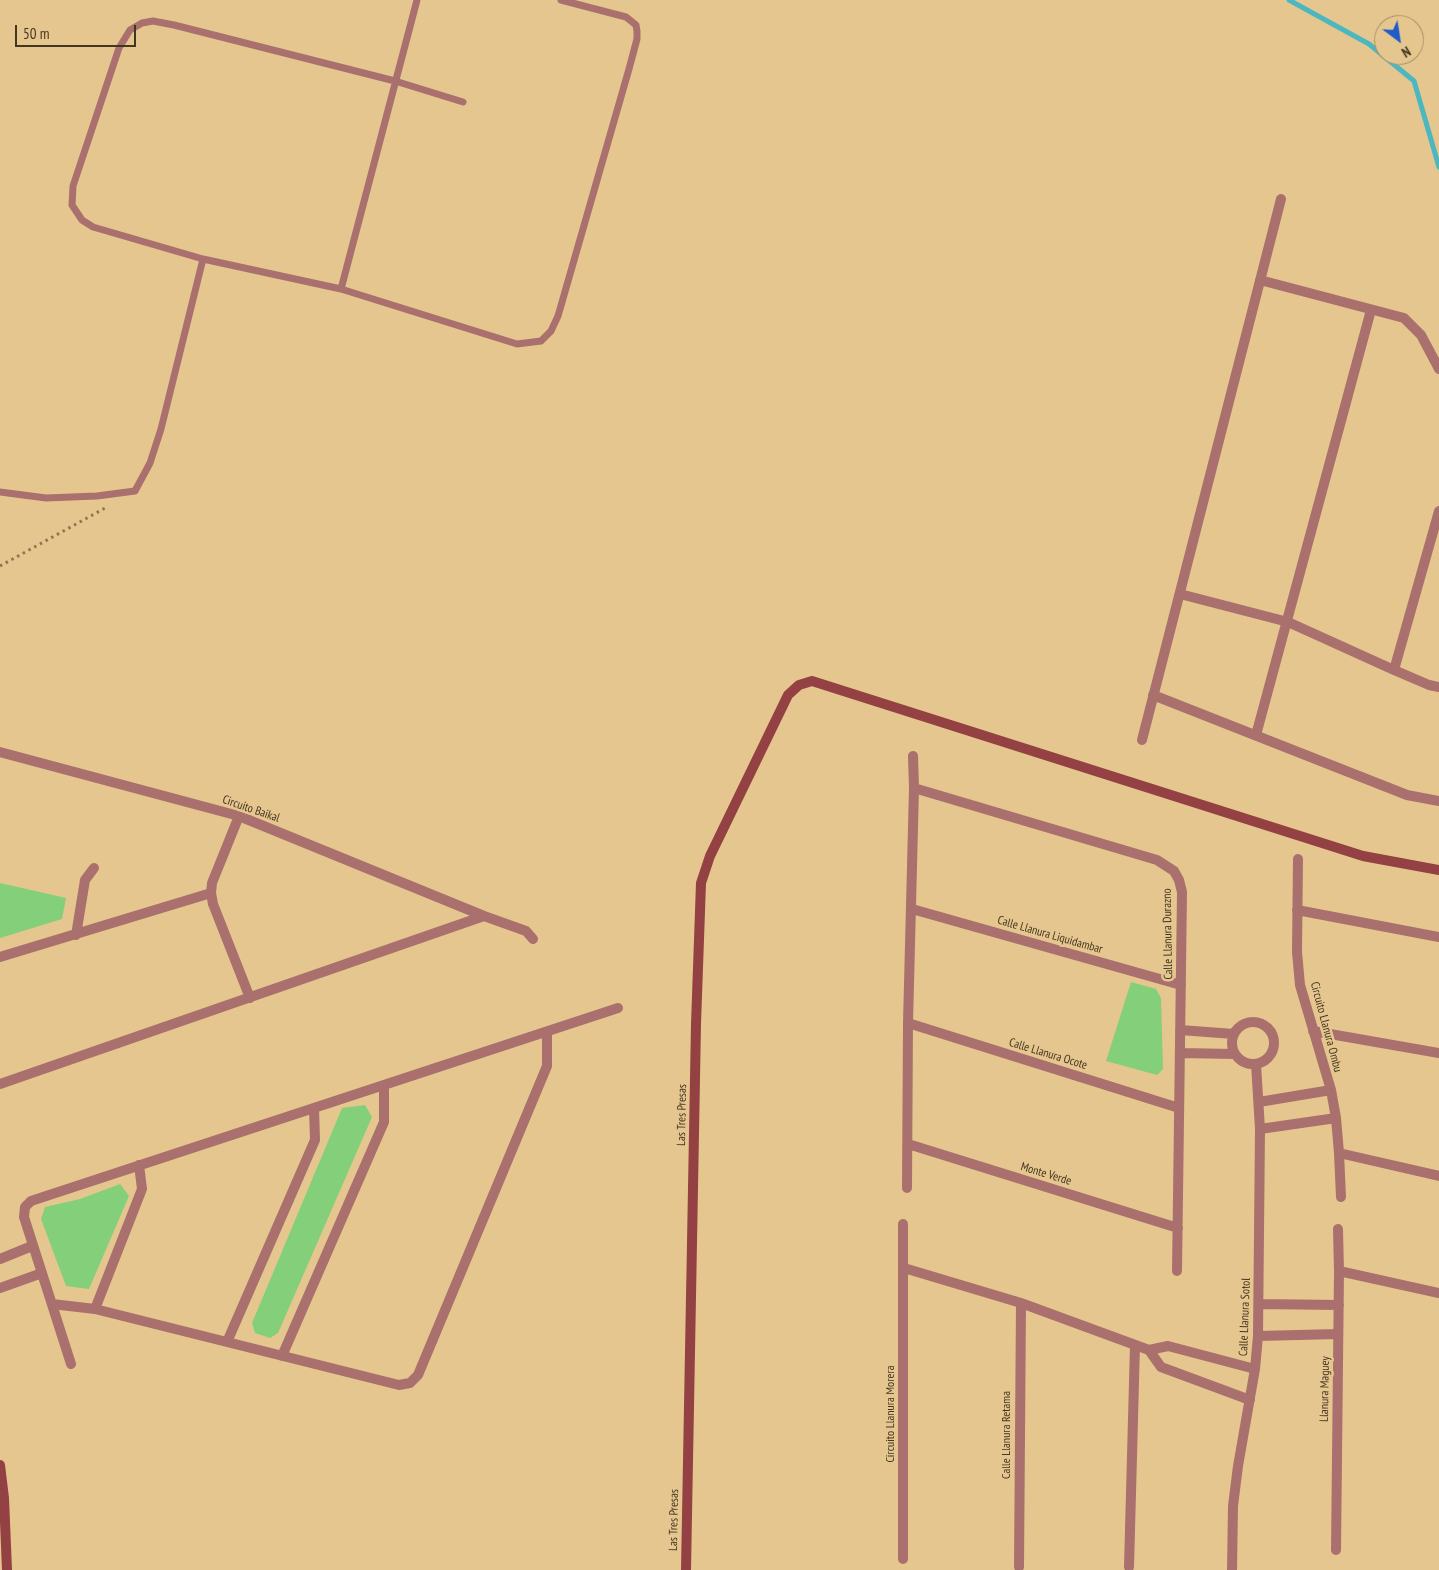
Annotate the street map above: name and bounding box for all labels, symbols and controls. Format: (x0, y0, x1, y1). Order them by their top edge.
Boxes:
scale bar (18, 15, 139, 47)
north arrow (1374, 15, 1424, 65)
text: 50 m (23, 24, 49, 43)
text: N (1398, 42, 1414, 62)
street label: Circuito Baikal (220, 792, 282, 826)
street label: Calle Llanura Durazno (1160, 888, 1176, 980)
street label: Calle Llanura Liquidambar (996, 913, 1104, 957)
street label: Circuito Llanura Ombu (1307, 980, 1345, 1074)
street label: Calle Llanura Ocote (1007, 1035, 1089, 1073)
street label: Las Tres Presas (674, 1084, 690, 1146)
street label: Monte Verde (1019, 1159, 1073, 1189)
street label: Calle Llanura Sotol (1236, 1278, 1254, 1356)
street label: Llanura Maguey (1317, 1356, 1333, 1422)
street label: Circuito Llanura Morera (884, 1365, 898, 1463)
street label: Calle Llanura Retama (1000, 1391, 1014, 1479)
street label: Las Tres Presas (666, 1489, 682, 1551)

